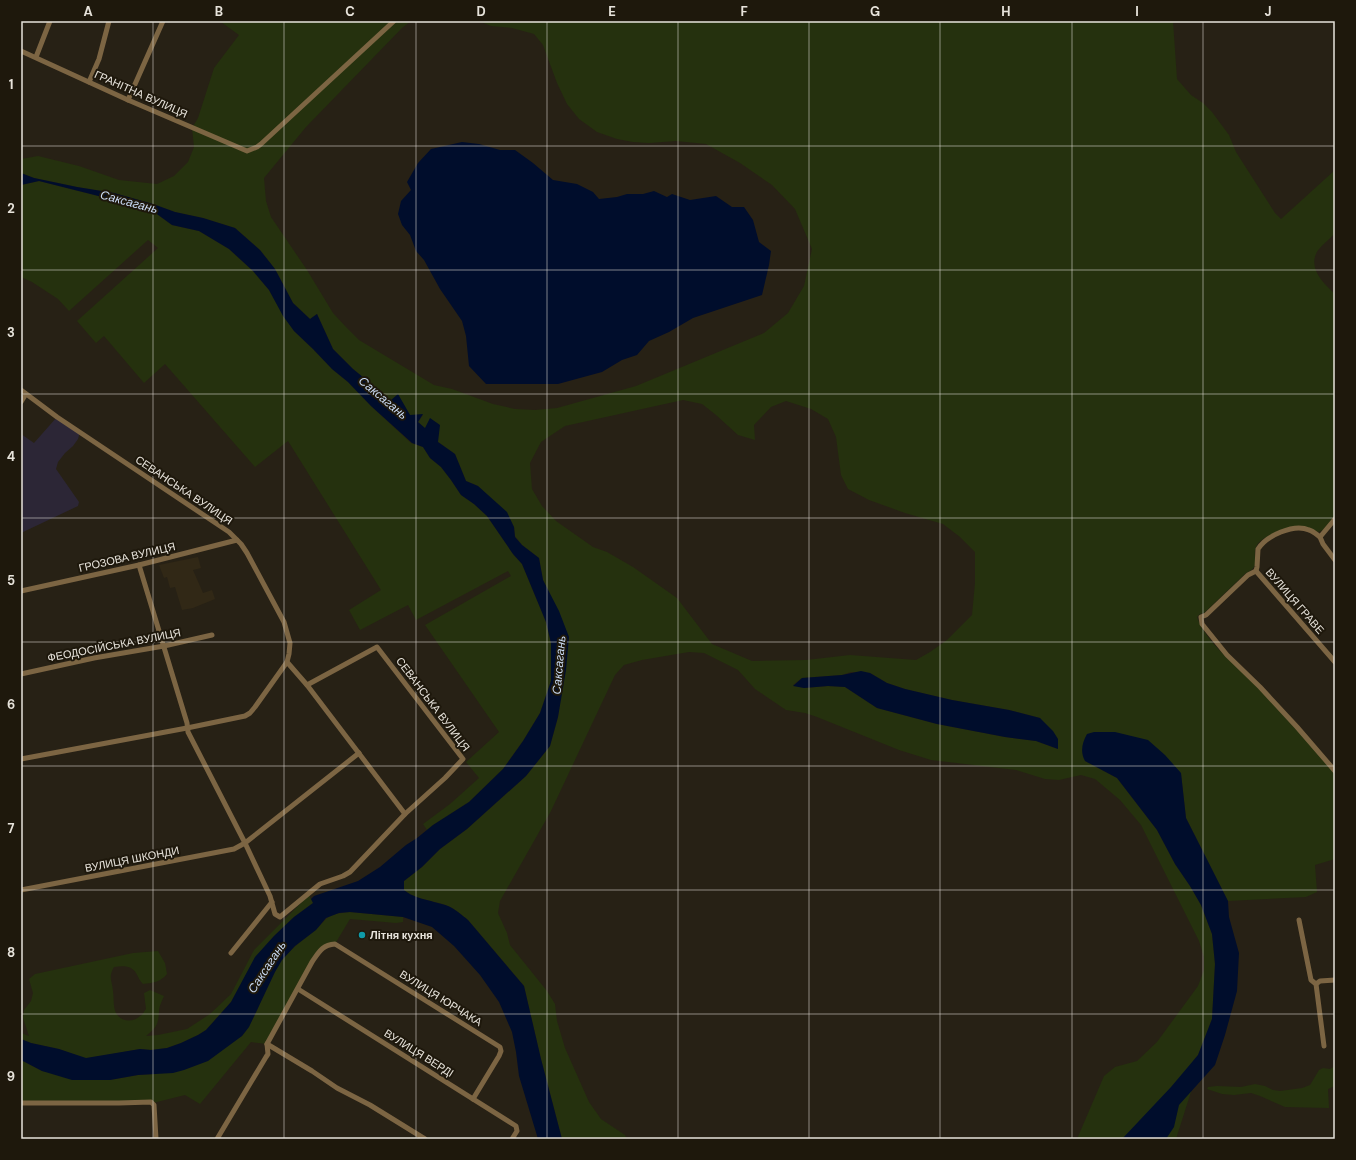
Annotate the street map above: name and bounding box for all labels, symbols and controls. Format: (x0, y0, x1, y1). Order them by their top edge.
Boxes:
text: A (83, 3, 93, 20)
text: B (215, 3, 223, 20)
text: C (345, 3, 355, 20)
text: D (476, 3, 486, 20)
text: E (608, 3, 616, 20)
text: F (740, 3, 748, 20)
text: G (870, 3, 880, 20)
text: H (1001, 3, 1011, 20)
text: I (1135, 3, 1139, 20)
text: J (1264, 3, 1272, 20)
street label: ГРАНІТНА ВУЛИЦЯ (92, 67, 190, 121)
text: 1 (9, 76, 13, 93)
water label: Саксагань (98, 187, 160, 217)
text: 2 (7, 200, 15, 217)
text: 3 (7, 324, 15, 341)
water label: Саксагань (355, 373, 411, 423)
text: 4 (7, 448, 15, 465)
street label: СЕВАНСЬКА ВУЛИЦЯ (133, 452, 235, 528)
street label: ГРОЗОВА ВУЛИЦЯ (77, 539, 177, 575)
street label: ВУЛИЦЯ ГРАВЕ (1263, 565, 1327, 637)
text: 5 (7, 572, 15, 589)
street label: ФЕОДОСІЙСЬКА ВУЛИЦЯ (46, 625, 182, 665)
water label: Саксагань (548, 635, 570, 695)
street label: СЕВАНСЬКА ВУЛИЦЯ (393, 654, 473, 754)
text: 6 (7, 696, 15, 713)
text: 7 (8, 820, 15, 837)
street label: ВУЛИЦЯ ШКОНДИ (84, 843, 180, 875)
place label: Літня кухня (370, 928, 433, 942)
marker: Літня кухня (357, 930, 367, 940)
water label: Саксагань (244, 938, 290, 996)
text: 8 (7, 944, 15, 961)
street label: ВУЛИЦЯ ЮРЧАКА (397, 967, 485, 1029)
street label: ВУЛИЦЯ ВЕРДІ (382, 1026, 456, 1080)
text: 9 (7, 1068, 15, 1085)

